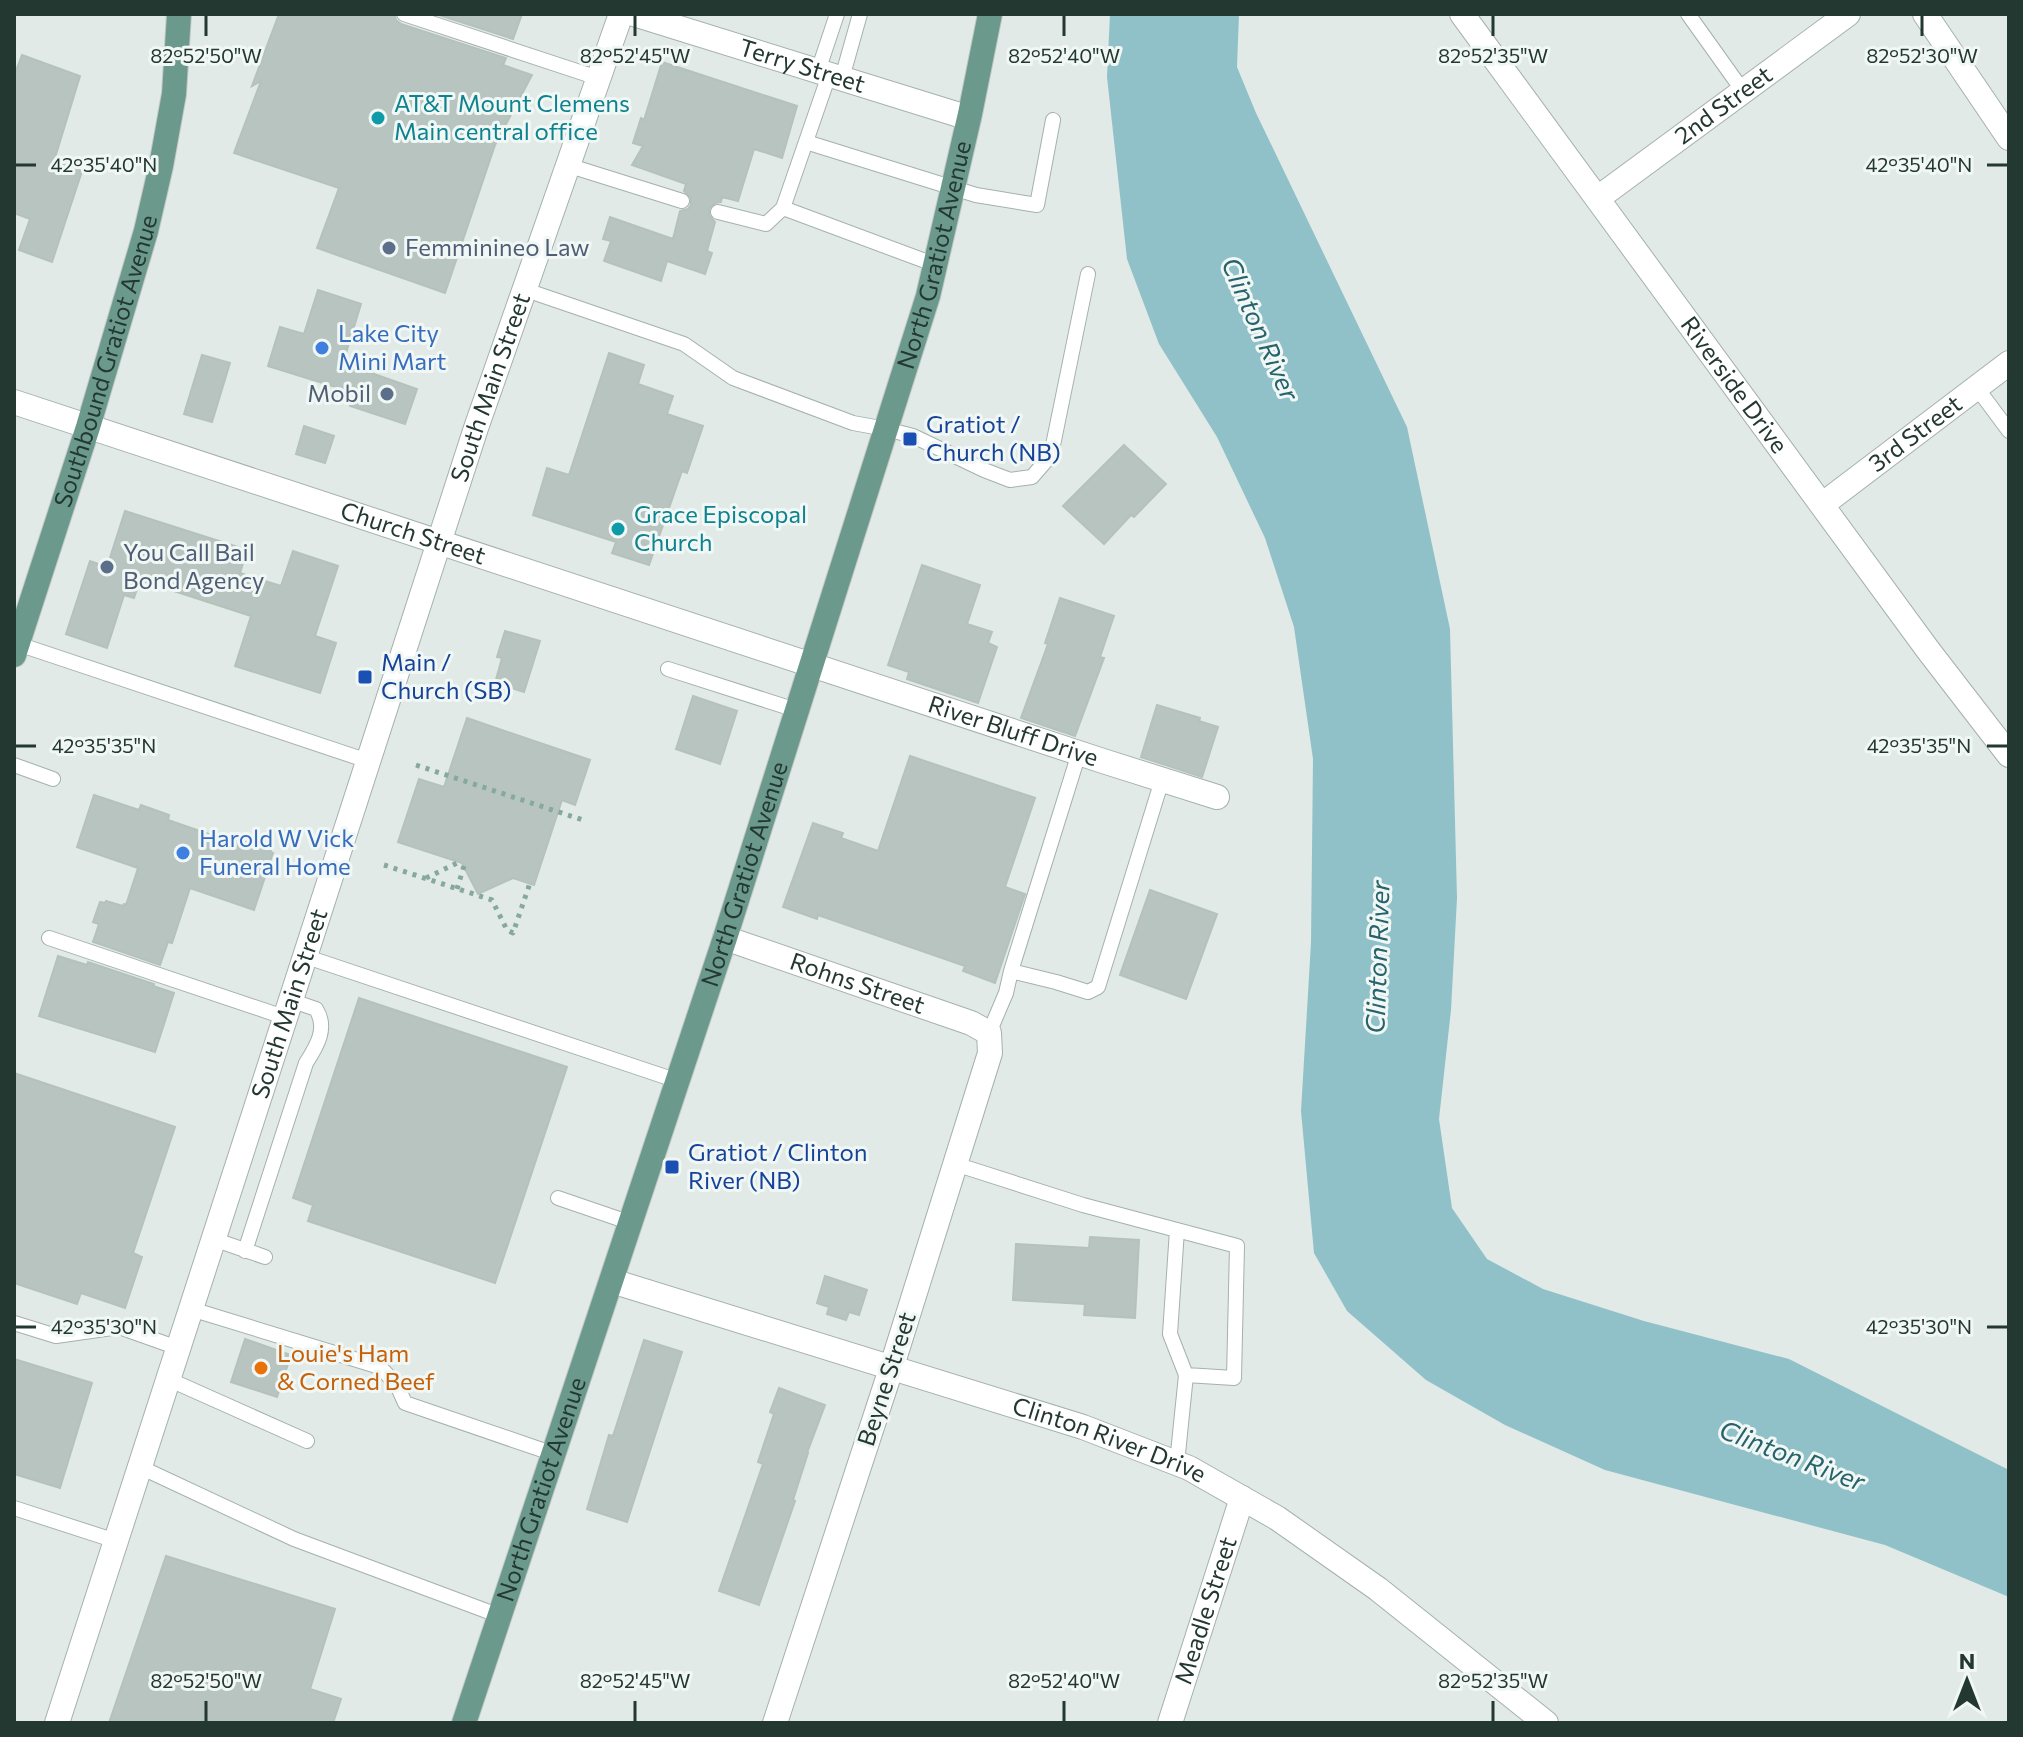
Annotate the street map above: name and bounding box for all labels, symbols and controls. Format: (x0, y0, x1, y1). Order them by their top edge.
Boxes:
street label: Terry Street (736, 32, 869, 98)
text: 82°52'50"W (150, 43, 262, 67)
text: 82°52'45"W (580, 43, 690, 67)
text: 82°52'40"W (1008, 43, 1120, 67)
text: 82°52'35"W (1438, 43, 1548, 67)
text: 82°52'30"W (1866, 43, 1978, 67)
street label: 2nd Street (1668, 59, 1777, 150)
place label: AT&T Mount Clemens Main central office (394, 88, 630, 145)
marker: AT&T Mount Clemens Main central office (369, 109, 387, 127)
street label: North Gratiot Avenue (890, 138, 976, 372)
text: 42°35'40"N (51, 152, 157, 176)
text: 42°35'40"N (1866, 152, 1972, 176)
street label: Southbound Gratiot Avenue (47, 212, 162, 511)
place label: Femminineo Law (405, 232, 589, 261)
marker: Femminineo Law (380, 239, 398, 257)
water label: Clinton River (1216, 252, 1307, 406)
street label: South Main Street (444, 289, 535, 485)
street label: Riverside Drive (1675, 310, 1795, 458)
place label: Lake City Mini Mart (338, 318, 447, 375)
marker: Lake City Mini Mart (313, 339, 331, 357)
place label: Mobil (307, 378, 371, 407)
marker: Mobil (378, 385, 396, 403)
street label: 3rd Street (1862, 388, 1967, 477)
place label: Gratiot / Church (NB) (926, 409, 1061, 466)
marker: Gratiot / Church (NB) (901, 430, 919, 448)
street label: Church Street (337, 495, 490, 570)
place label: Grace Episcopal Church (634, 499, 807, 556)
marker: Grace Episcopal Church (609, 520, 627, 538)
place label: You Call Bail Bond Agency (123, 537, 265, 594)
marker: You Call Bail Bond Agency (98, 558, 116, 576)
place label: Main / Church (SB) (381, 647, 512, 704)
marker: Main / Church (SB) (356, 668, 374, 686)
street label: River Bluff Drive (925, 688, 1102, 771)
text: 42°35'35"N (52, 733, 156, 757)
text: 42°35'35"N (1867, 733, 1971, 757)
street label: North Gratiot Avenue (694, 758, 793, 990)
place label: Harold W Vick Funeral Home (199, 823, 354, 880)
marker: Harold W Vick Funeral Home (174, 844, 192, 862)
water label: Clinton River (1358, 878, 1395, 1034)
street label: South Main Street (244, 905, 333, 1102)
street label: Rohns Street (787, 946, 929, 1019)
place label: Gratiot / Clinton River (NB) (688, 1137, 868, 1194)
marker: Gratiot / Clinton River (NB) (663, 1158, 681, 1176)
street label: Beyne Street (850, 1308, 921, 1449)
text: 42°35'30"N (51, 1314, 157, 1338)
text: 42°35'30"N (1866, 1314, 1972, 1338)
place label: Louie's Ham & Corned Beef (277, 1338, 435, 1395)
marker: Louie's Ham & Corned Beef (252, 1359, 270, 1377)
street label: North Gratiot Avenue (489, 1373, 591, 1605)
street label: Clinton River Drive (1009, 1390, 1212, 1488)
water label: Clinton River (1715, 1413, 1871, 1497)
street label: Meadle Street (1167, 1533, 1242, 1688)
north arrow (1927, 1641, 2007, 1721)
text: N (1959, 1647, 1975, 1674)
text: 82°52'50"W (150, 1668, 262, 1692)
text: 82°52'45"W (580, 1668, 690, 1692)
text: 82°52'40"W (1008, 1668, 1120, 1692)
text: 82°52'35"W (1438, 1668, 1548, 1692)

